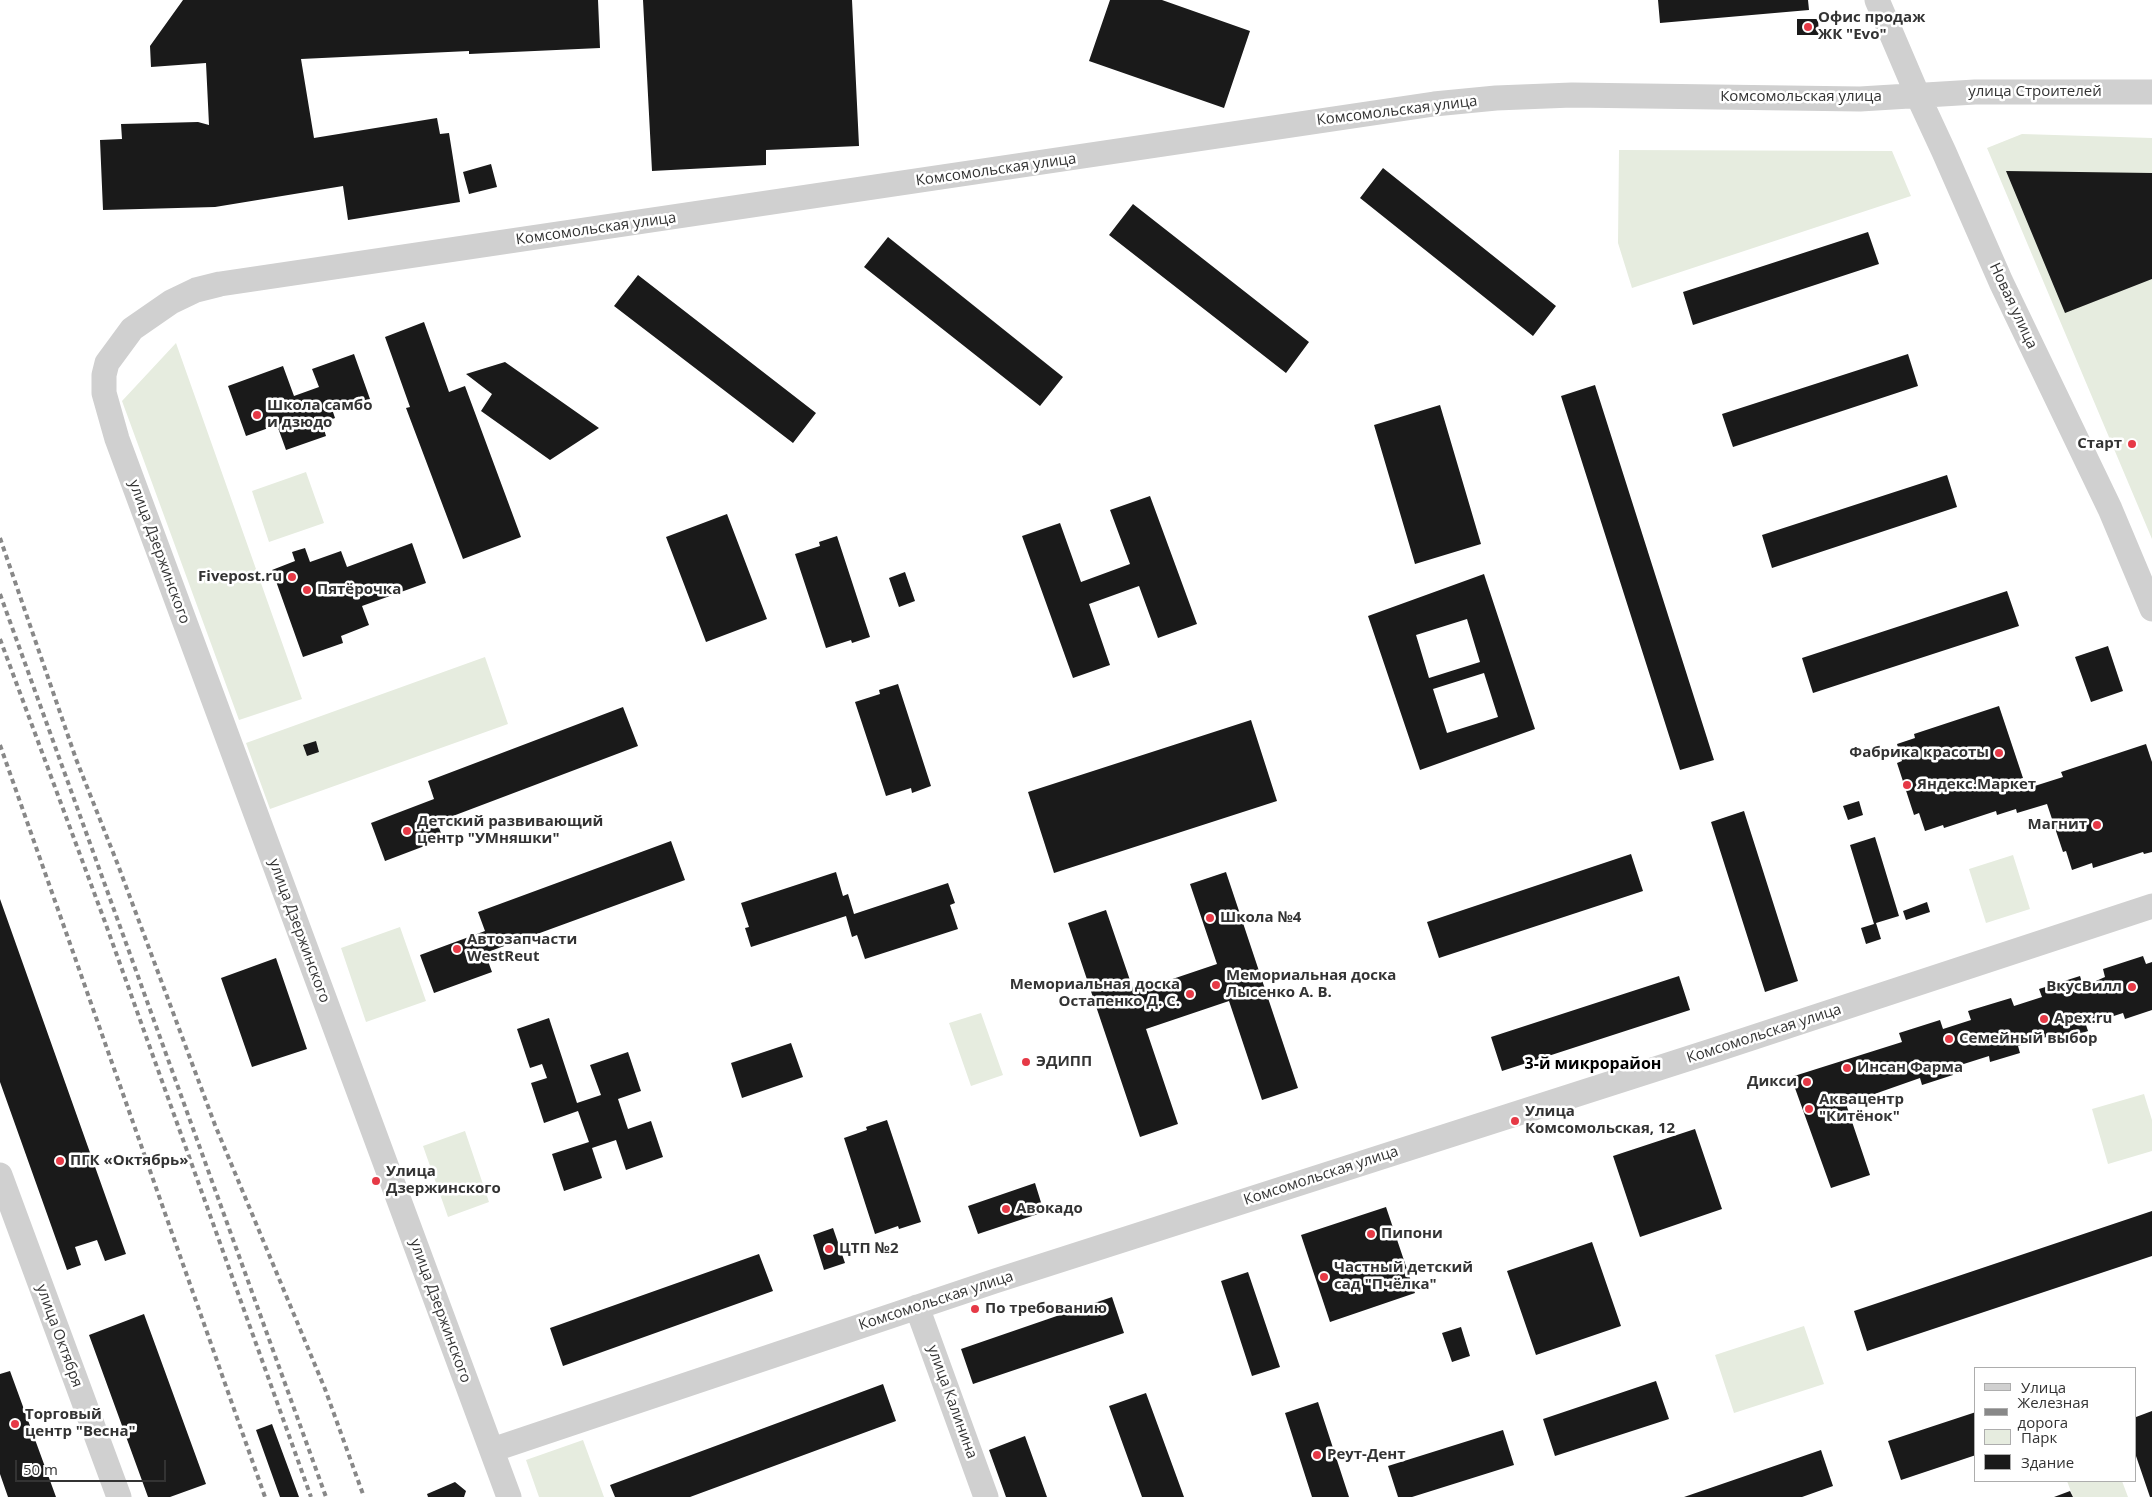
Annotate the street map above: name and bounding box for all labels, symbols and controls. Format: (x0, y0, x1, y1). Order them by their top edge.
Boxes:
place label: Офис продаж ЖК "Evo" (1818, 9, 1925, 44)
marker: Офис продаж ЖК "Evo" (1802, 21, 1814, 33)
street label: улица Строителей (1968, 83, 2102, 101)
street label: Комсомольская улица (1720, 88, 1882, 106)
street label: Комсомольская улица (1316, 92, 1478, 130)
street label: Комсомольская улица (915, 150, 1077, 190)
street label: Комсомольская улица (515, 209, 677, 249)
street label: Новая улица (1985, 260, 2041, 352)
place label: Школа самбо и дзюдо (267, 397, 372, 432)
marker: Школа самбо и дзюдо (251, 409, 263, 421)
place label: Старт (2077, 435, 2122, 453)
marker: Старт (2126, 438, 2138, 450)
street label: улица Дзержинского (125, 478, 193, 626)
place label: Fivepost.ru (198, 568, 282, 586)
marker: Fivepost.ru (286, 571, 298, 583)
place label: Пятёрочка (317, 581, 401, 599)
marker: Пятёрочка (301, 584, 313, 596)
place label: Фабрика красоты (1849, 744, 1989, 762)
marker: Фабрика красоты (1993, 747, 2005, 759)
place label: Яндекс.Маркет (1917, 776, 2036, 794)
marker: Яндекс.Маркет (1901, 779, 1913, 791)
place label: Детский развивающий центр "УМняшки" (417, 813, 603, 848)
place label: Магнит (2028, 816, 2087, 834)
marker: Магнит (2091, 819, 2103, 831)
marker: Детский развивающий центр "УМняшки" (401, 825, 413, 837)
street label: улица Дзержинского (265, 857, 333, 1005)
place label: Школа №4 (1220, 909, 1301, 927)
marker: Школа №4 (1204, 912, 1216, 924)
place label: Автозапчасти WestReut (467, 931, 577, 966)
marker: Автозапчасти WestReut (451, 943, 463, 955)
place label: Мемориальная доска Лысенко А. В. (1226, 967, 1396, 1002)
place label: Мемориальная доска Остапенко Д. С. (1010, 976, 1180, 1011)
place label: ВкусВилл (2046, 978, 2122, 996)
marker: Мемориальная доска Лысенко А. В. (1210, 979, 1222, 991)
marker: ВкусВилл (2126, 981, 2138, 993)
marker: Мемориальная доска Остапенко Д. С. (1184, 988, 1196, 1000)
street label: Комсомольская улица (1684, 1000, 1844, 1068)
place label: Apex.ru (2054, 1010, 2112, 1028)
marker: Apex.ru (2038, 1013, 2050, 1025)
place label: Семейный выбор (1959, 1030, 2097, 1048)
marker: Семейный выбор (1943, 1033, 1955, 1045)
place label: ЭДИПП (1036, 1053, 1092, 1071)
district label: 3-й микрорайон (1525, 1054, 1661, 1074)
marker: ЭДИПП (1020, 1056, 1032, 1068)
place label: Инсан Фарма (1857, 1059, 1963, 1077)
marker: Инсан Фарма (1841, 1062, 1853, 1074)
place label: Дикси (1747, 1073, 1797, 1091)
marker: Дикси (1801, 1076, 1813, 1088)
place label: Аквацентр "Китёнок" (1819, 1091, 1904, 1126)
place label: Улица Комсомольская, 12 (1525, 1103, 1675, 1138)
marker: Аквацентр "Китёнок" (1803, 1103, 1815, 1115)
marker: Улица Комсомольская, 12 (1509, 1115, 1521, 1127)
street label: Комсомольская улица (1241, 1142, 1401, 1210)
place label: ПГК «Октябрь» (70, 1152, 188, 1170)
marker: ПГК «Октябрь» (54, 1155, 66, 1167)
place label: Улица Дзержинского (386, 1163, 501, 1198)
marker: Улица Дзержинского (370, 1175, 382, 1187)
place label: Авокадо (1016, 1200, 1083, 1218)
marker: Авокадо (1000, 1203, 1012, 1215)
place label: Пипони (1381, 1225, 1443, 1243)
marker: Пипони (1365, 1228, 1377, 1240)
street label: улица Дзержинского (406, 1237, 474, 1385)
place label: ЦТП №2 (839, 1240, 898, 1258)
marker: ЦТП №2 (823, 1243, 835, 1255)
place label: Частный детский сад "Пчёлка" (1334, 1259, 1473, 1294)
street label: Комсомольская улица (856, 1267, 1016, 1335)
marker: Частный детский сад "Пчёлка" (1318, 1271, 1330, 1283)
street label: улица Октября (32, 1282, 86, 1390)
place label: По требованию (985, 1300, 1107, 1318)
marker: По требованию (969, 1303, 981, 1315)
street label: улица Калинина (923, 1343, 981, 1461)
legend (1974, 1367, 2137, 1482)
text: Улица (2021, 1377, 2066, 1397)
text: Железная дорога (2018, 1392, 2089, 1432)
place label: Торговый центр "Весна" (25, 1406, 136, 1441)
marker: Торговый центр "Весна" (9, 1418, 21, 1430)
text: Парк (2021, 1427, 2057, 1447)
place label: Реут-Дент (1327, 1446, 1405, 1464)
marker: Реут-Дент (1311, 1449, 1323, 1461)
scale bar (18, 1450, 169, 1482)
text: Здание (2021, 1452, 2074, 1472)
text: 50 m (23, 1459, 58, 1479)

